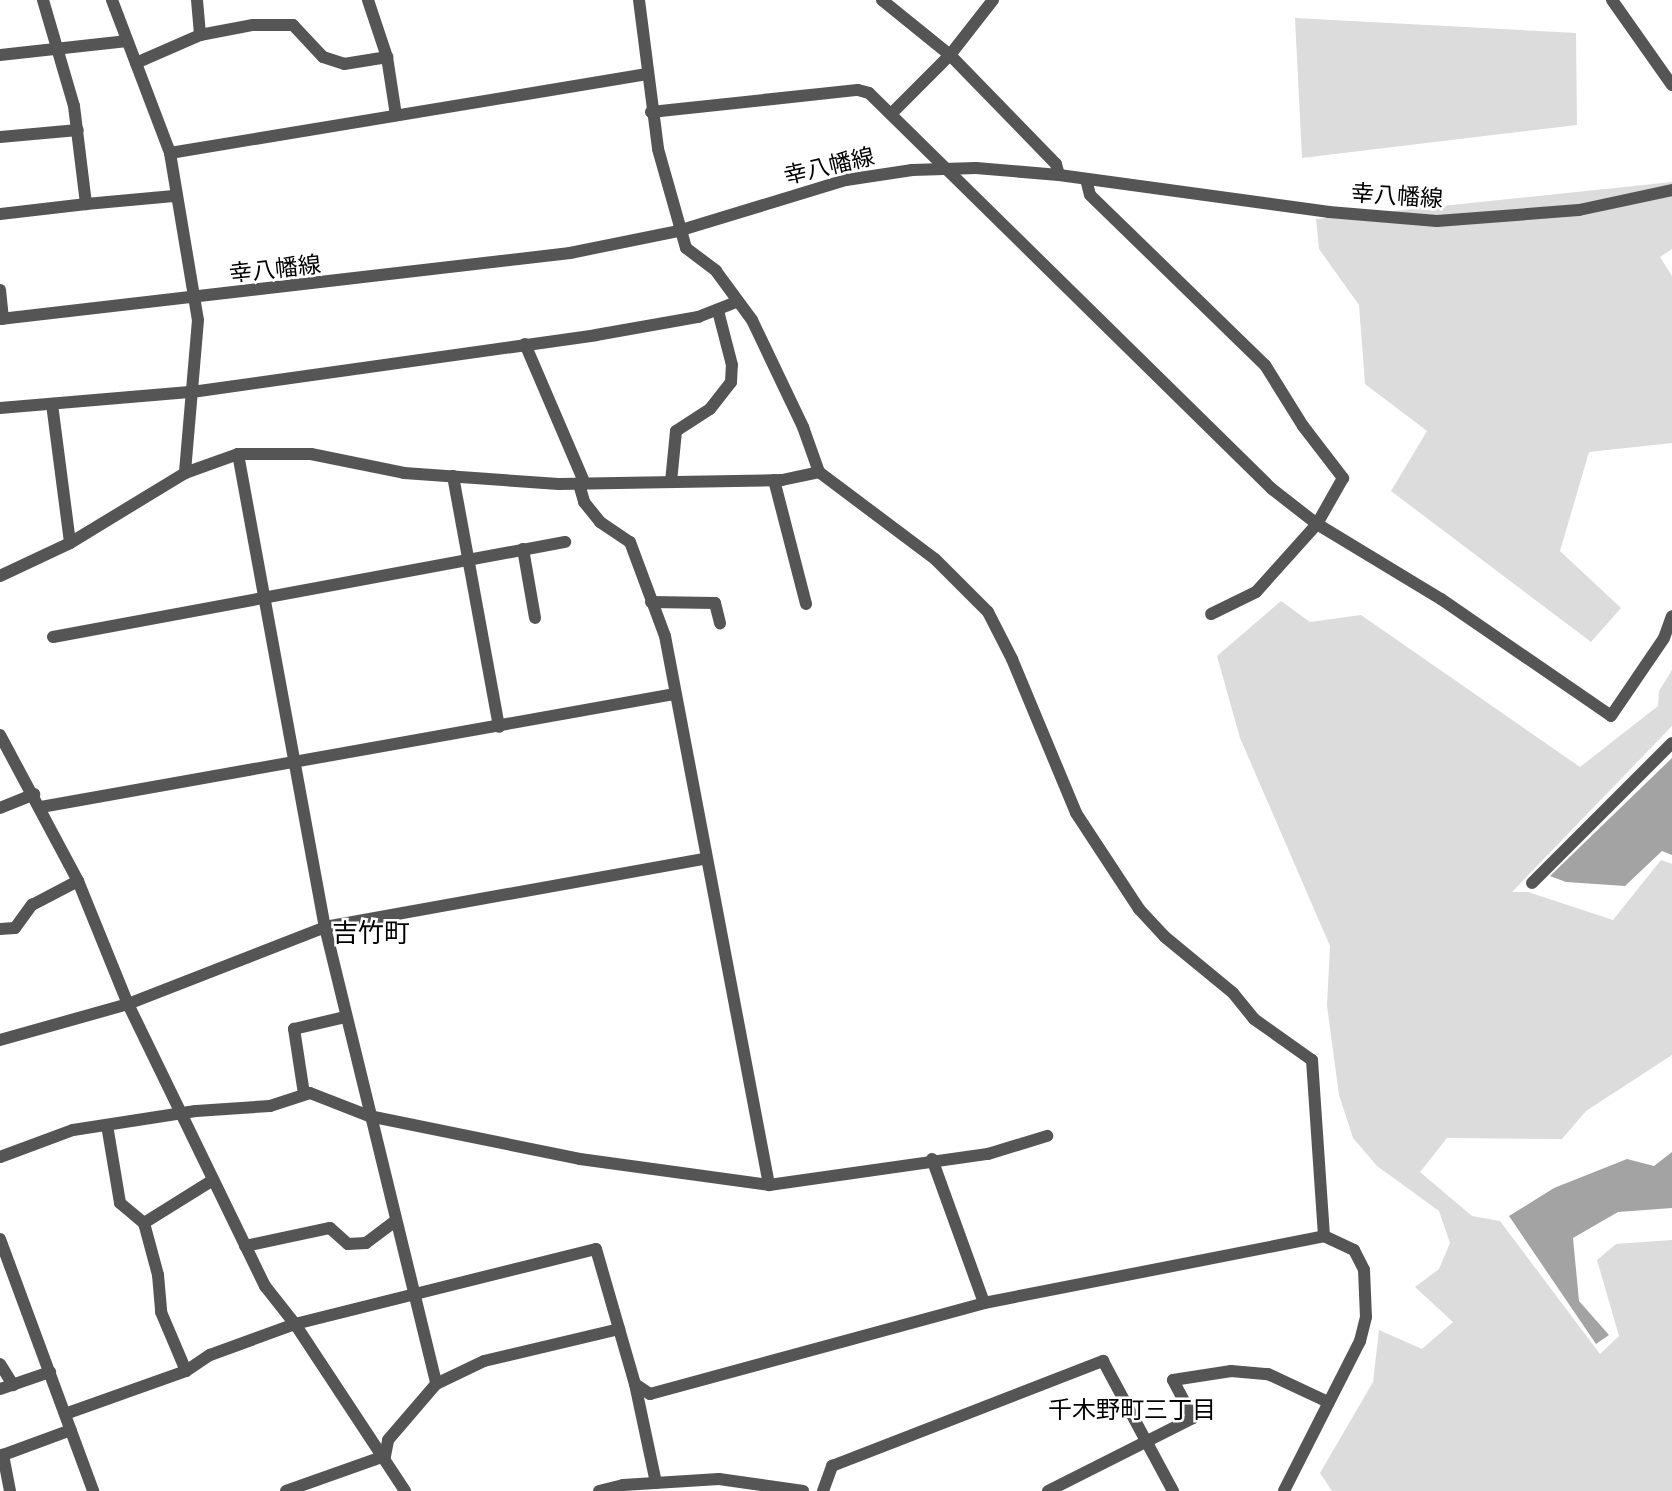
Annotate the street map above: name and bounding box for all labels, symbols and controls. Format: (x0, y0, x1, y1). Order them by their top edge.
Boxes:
street label: 幸八幡線 (781, 142, 877, 190)
street label: 幸八幡線 (1350, 179, 1444, 213)
street label: 幸八幡線 (228, 250, 322, 288)
district label: 吉竹町 (332, 917, 410, 949)
district label: 千木野町三丁目 (1048, 1396, 1216, 1424)

